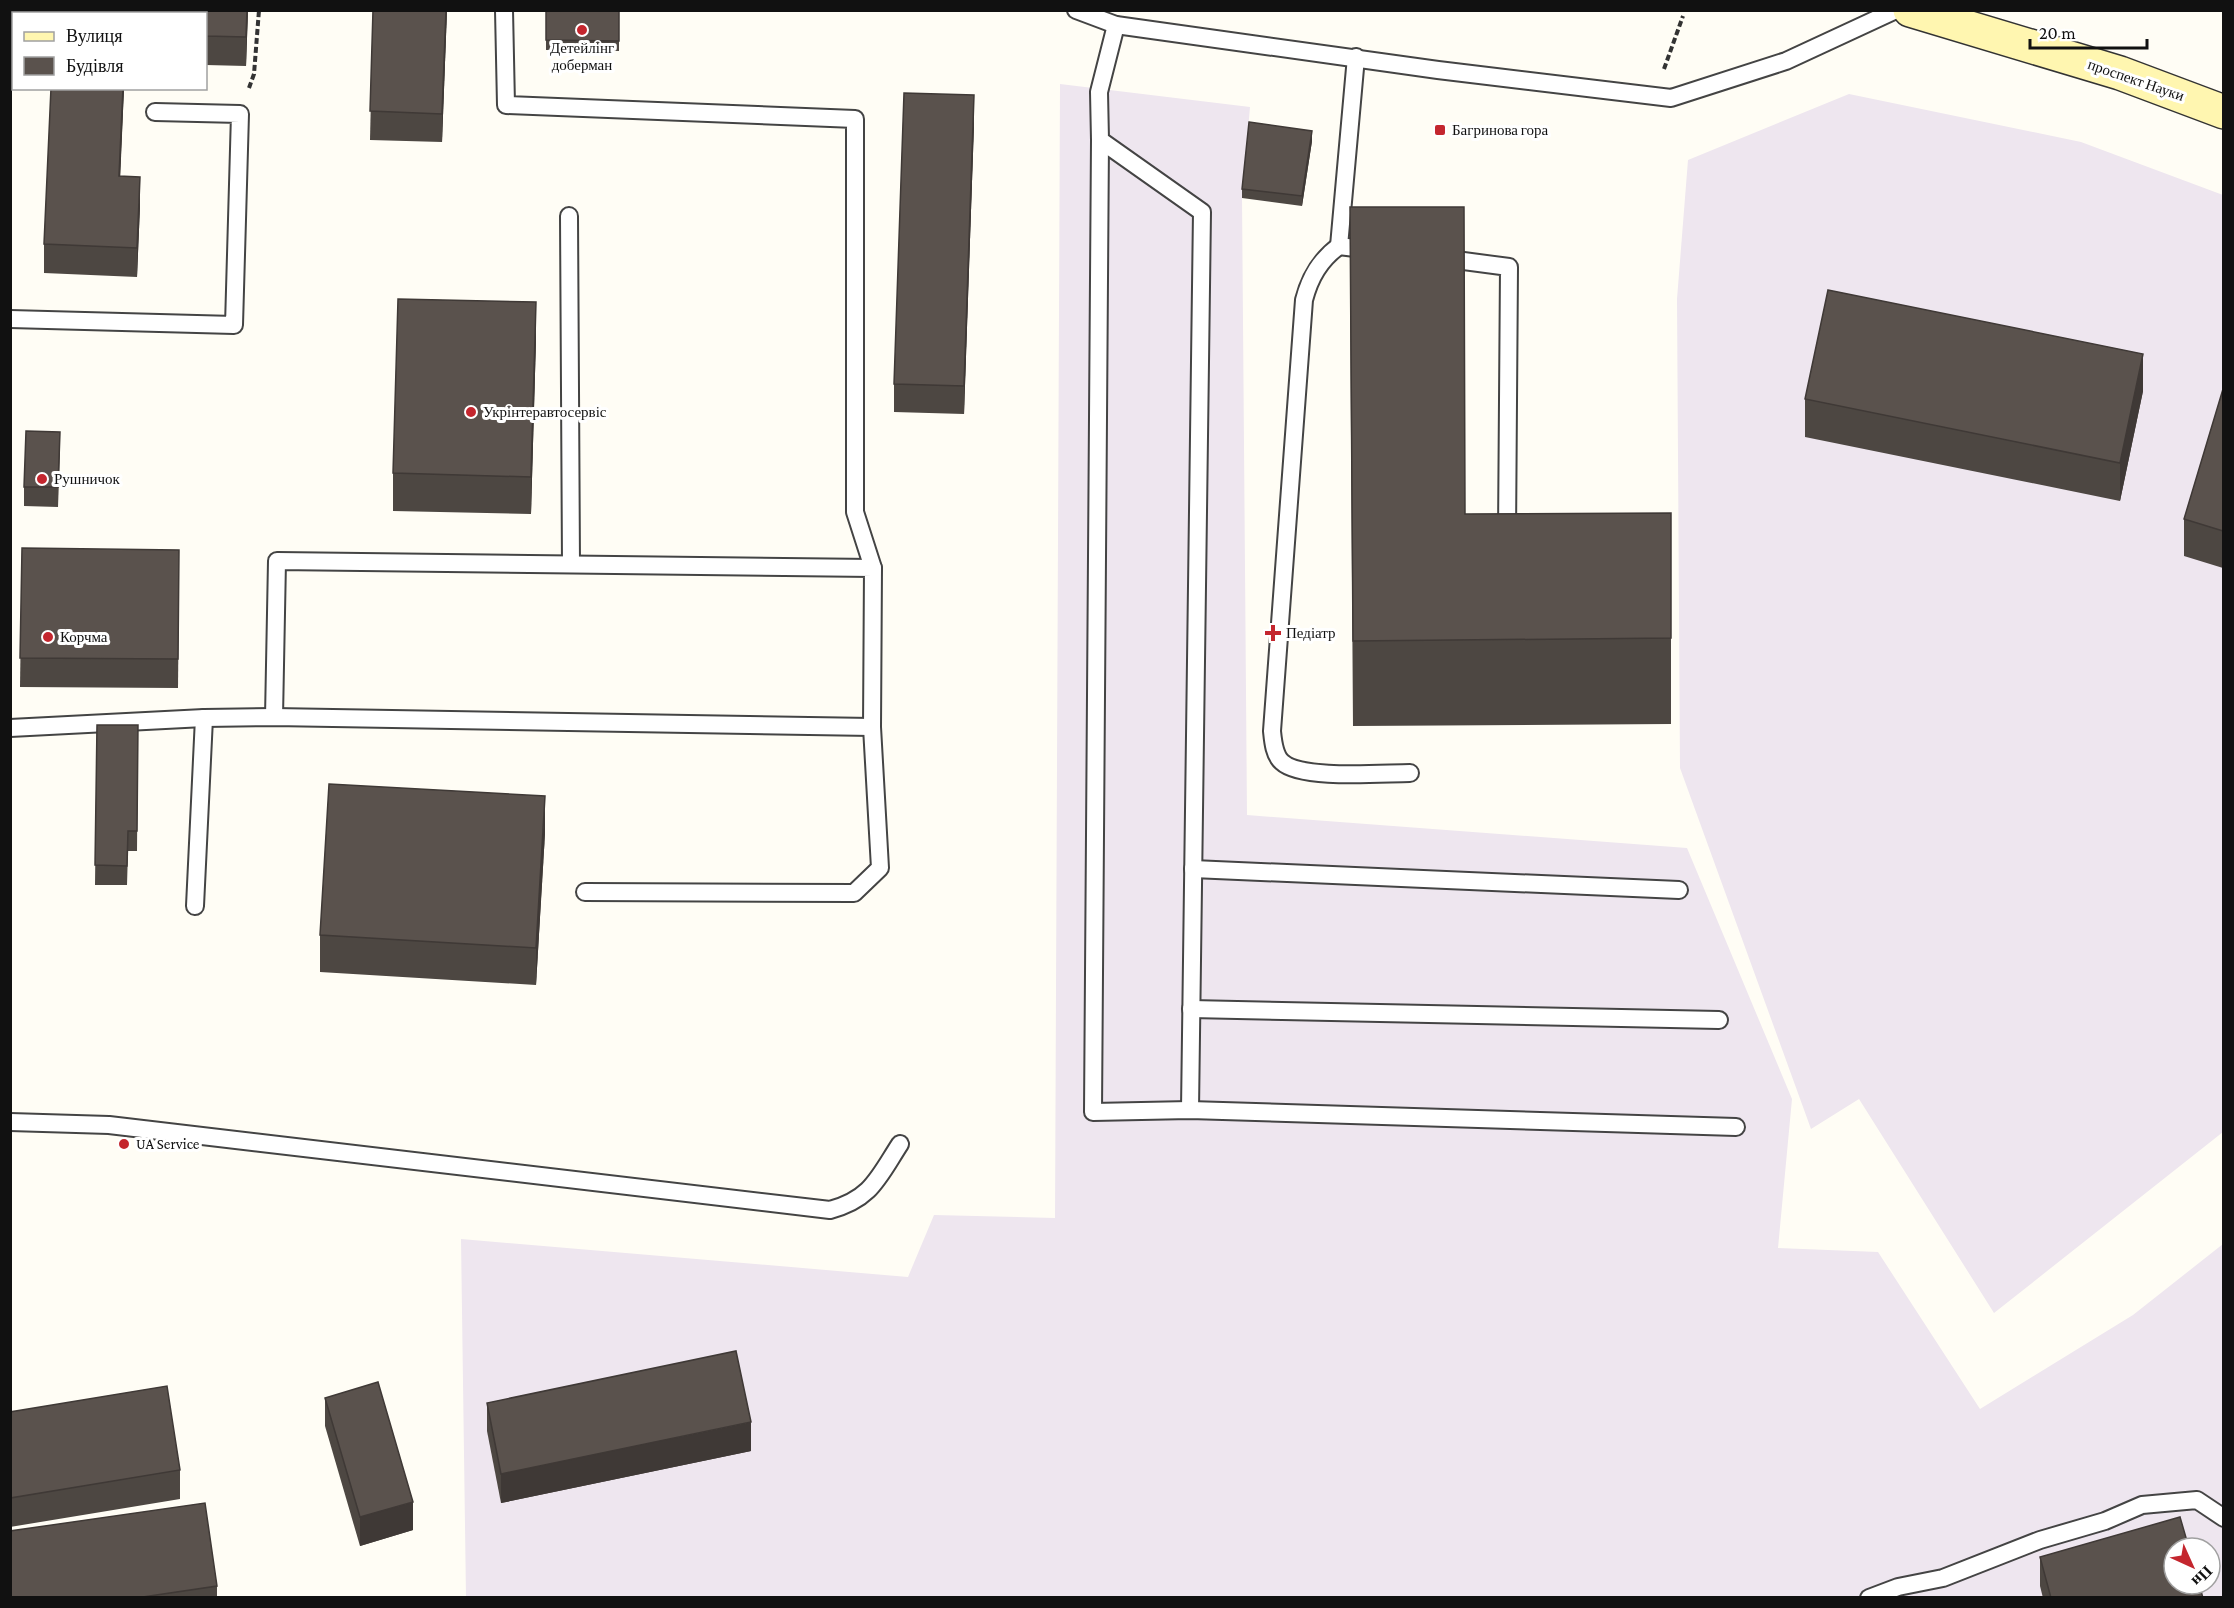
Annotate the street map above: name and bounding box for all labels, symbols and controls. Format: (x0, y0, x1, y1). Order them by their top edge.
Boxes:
legend (12, 12, 207, 90)
scale bar (2030, 12, 2147, 50)
marker: Детейлінг доберман (575, 23, 589, 37)
text: 20 m (2039, 23, 2076, 43)
text: Вулиця (66, 26, 123, 46)
place label: Детейлінг доберман (550, 40, 614, 73)
text: Будівля (66, 56, 123, 76)
street label: проспект Науки (2086, 56, 2186, 104)
place label: Багринова гора (1452, 122, 1549, 138)
marker: Багринова гора (1433, 123, 1447, 137)
place label: Укрінтеравтосервіс (483, 404, 607, 420)
marker: Укрінтеравтосервіс (464, 405, 478, 419)
place label: Рушничок (54, 471, 120, 487)
marker: Рушничок (35, 472, 49, 486)
marker: Педіатр (1264, 624, 1282, 642)
place label: Педіатр (1286, 625, 1336, 641)
place label: Корчма (60, 629, 108, 645)
marker: Корчма (41, 630, 55, 644)
place label: UA Service (136, 1136, 200, 1152)
marker: UA Service (117, 1137, 131, 1151)
north arrow (2162, 1536, 2222, 1596)
text: Пн (2189, 1563, 2216, 1590)

